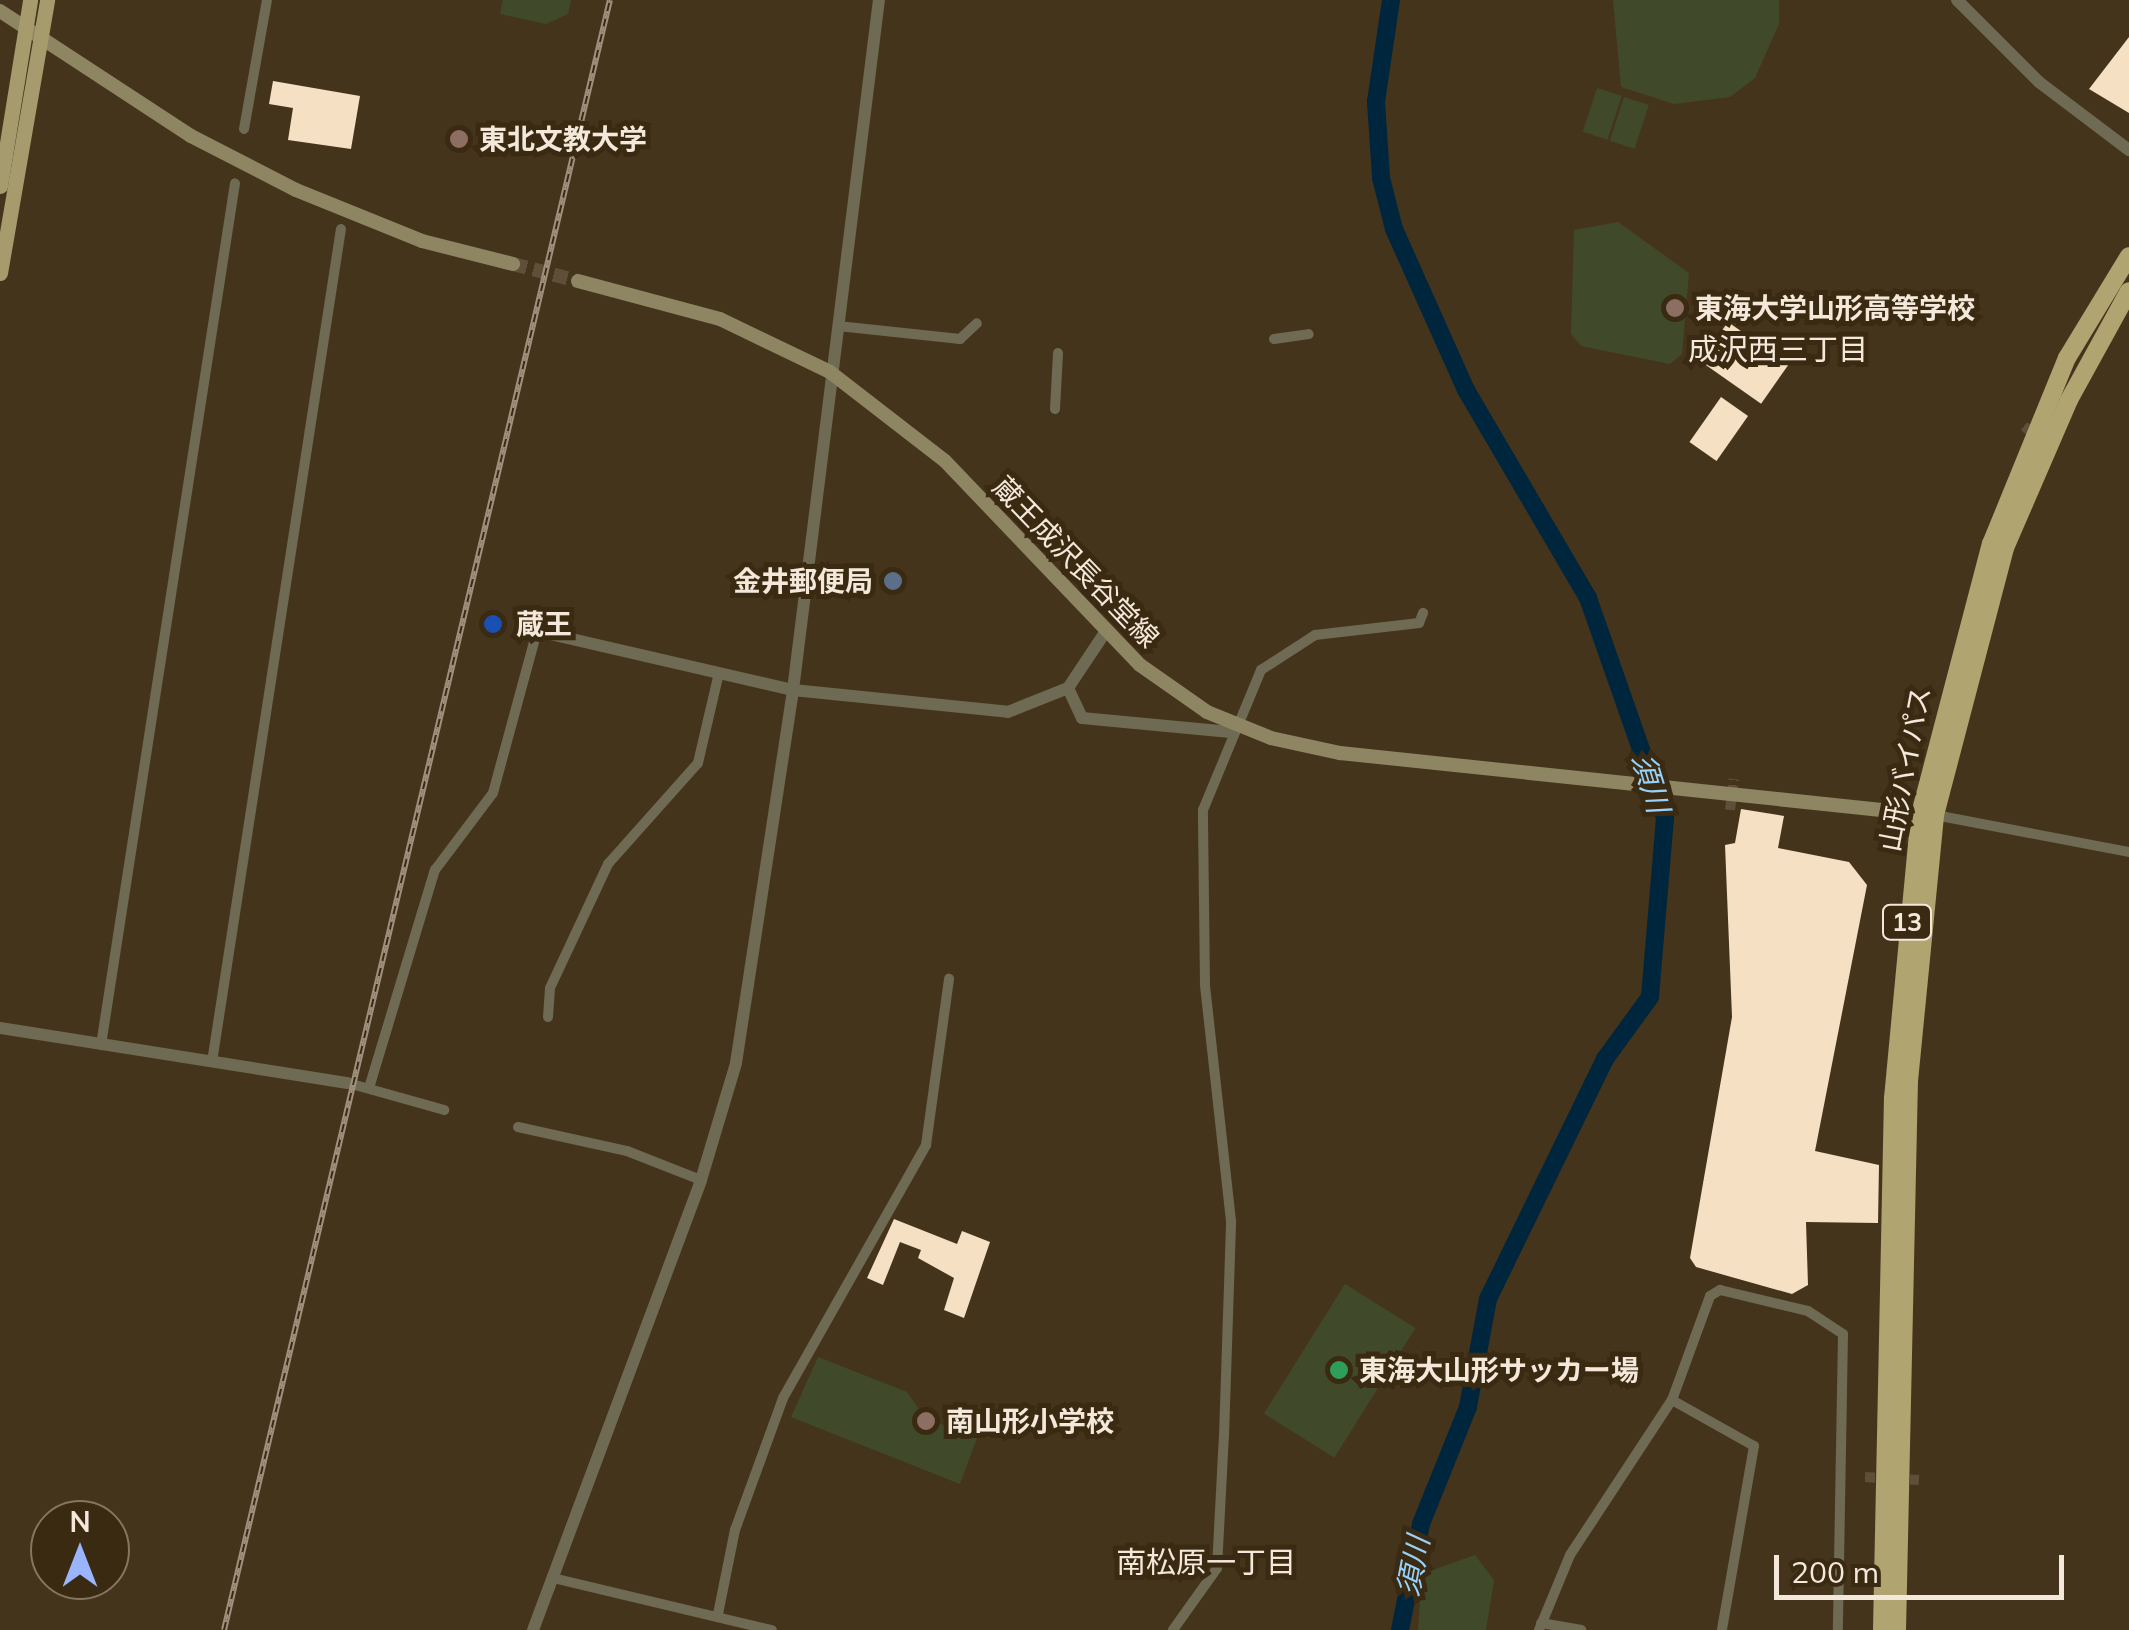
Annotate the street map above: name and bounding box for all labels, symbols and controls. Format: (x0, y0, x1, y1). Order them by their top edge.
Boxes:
place label: 東北文教大学 (479, 122, 647, 156)
marker: 東北文教大学 (448, 128, 470, 150)
place label: 東海大学山形高等学校 (1695, 291, 1975, 325)
marker: 東海大学山形高等学校 (1664, 297, 1686, 319)
district label: 成沢西三丁目 (1688, 331, 1868, 367)
street label: 蔵王成沢長谷堂線 (986, 470, 1166, 654)
place label: 金井郵便局 (733, 564, 873, 598)
marker: 金井郵便局 (882, 570, 904, 592)
place label: 蔵王 (516, 607, 572, 641)
marker: 蔵王 (480, 611, 506, 637)
street label: 山形バイパス (1872, 683, 1938, 855)
water label: 須川 (1625, 749, 1677, 817)
road number: 13 (1882, 902, 1932, 942)
place label: 東海大山形サッカー場 (1359, 1353, 1639, 1387)
marker: 東海大山形サッカー場 (1328, 1359, 1350, 1381)
place label: 南山形小学校 (946, 1404, 1114, 1438)
marker: 南山形小学校 (915, 1410, 937, 1432)
north arrow (30, 1500, 130, 1600)
text: N (69, 1504, 91, 1539)
water label: 須川 (1390, 1533, 1436, 1599)
scale bar (1779, 1535, 2069, 1597)
district label: 南松原一丁目 (1116, 1544, 1296, 1580)
text: 200 m (1791, 1553, 1879, 1591)

